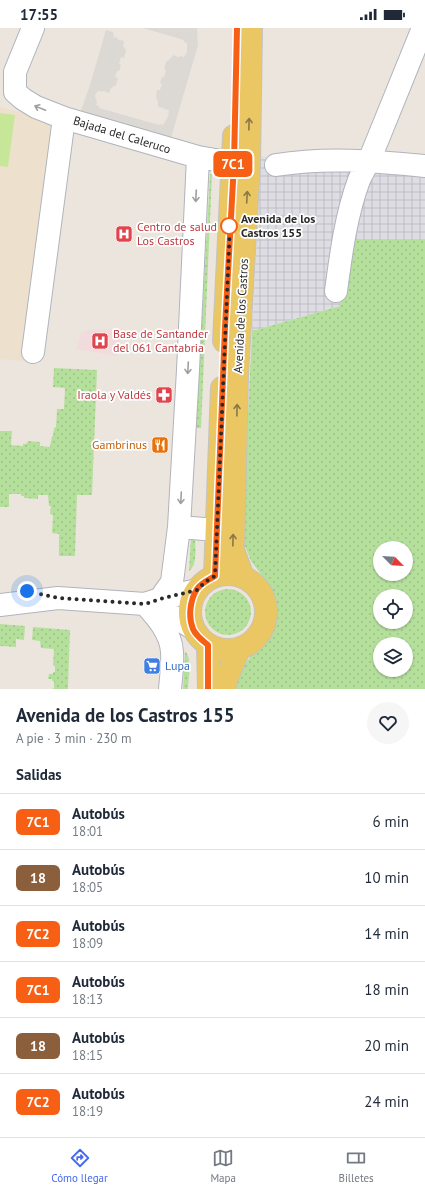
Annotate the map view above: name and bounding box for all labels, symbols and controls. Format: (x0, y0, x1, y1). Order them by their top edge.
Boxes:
text: 17:55 (20, 5, 58, 24)
one-way arrow (35, 104, 47, 112)
street label: Bajada del Caleruco (72, 113, 173, 157)
one-way arrow (245, 118, 253, 131)
line badge: 7C1 (210, 151, 256, 177)
text: 7C1 (221, 155, 245, 173)
one-way arrow (192, 189, 199, 202)
one-way arrow (243, 191, 251, 204)
place label: Avenida de los Castros 155 (241, 211, 315, 240)
marker: Avenida de los Castros 155 (220, 217, 238, 235)
place label: Centro de salud Los Castros (137, 219, 217, 248)
hospital icon: Centro de salud Los Castros (114, 224, 134, 244)
street label: Avenida de los Castros (230, 258, 251, 374)
place label: Base de Santander del 061 Cantabria (113, 326, 208, 355)
hospital icon: Base de Santander del 061 Cantabria (90, 331, 110, 351)
one-way arrow (185, 361, 192, 374)
pharmacy icon: Iraola y Valdés (154, 385, 174, 405)
place label: Iraola y Valdés (77, 387, 151, 402)
one-way arrow (233, 404, 240, 417)
restaurant icon: Gambrinus (150, 435, 170, 455)
place label: Gambrinus (92, 437, 147, 452)
one-way arrow (178, 491, 185, 504)
one-way arrow (229, 534, 237, 547)
north arrow (373, 541, 413, 581)
map controls (373, 541, 413, 677)
your location (17, 581, 37, 601)
button: locate (373, 589, 413, 629)
button: layers (373, 637, 413, 677)
supermarket icon: Lupa (142, 656, 162, 676)
place label: Lupa (165, 658, 190, 673)
button: heart (367, 702, 409, 744)
text: Avenida de los Castros 155 (16, 703, 235, 727)
text: A pie · 3 min · 230 m (16, 730, 131, 747)
text: Salidas (16, 765, 62, 784)
text: Autobús (72, 804, 125, 823)
text: 6 min (372, 812, 409, 831)
text: 7C1 (26, 813, 50, 831)
text: 18:01 (72, 823, 103, 840)
text: Autobús (72, 860, 125, 879)
text: 10 min (364, 868, 409, 887)
text: 18 (30, 869, 46, 887)
text: 18:05 (72, 879, 103, 896)
text: Autobús (72, 916, 125, 935)
text: 14 min (364, 924, 409, 943)
text: 7C2 (26, 925, 50, 943)
text: 18:09 (72, 935, 103, 952)
text: Autobús (72, 972, 125, 991)
text: 18 min (364, 980, 409, 999)
text: 7C1 (26, 981, 50, 999)
text: 18:13 (72, 991, 103, 1008)
text: Autobús (72, 1028, 125, 1047)
text: 20 min (364, 1036, 409, 1055)
text: 18 (30, 1037, 46, 1055)
text: 18:15 (72, 1047, 103, 1064)
text: Autobús (72, 1084, 125, 1103)
text: 24 min (364, 1092, 409, 1111)
text: 7C2 (26, 1093, 50, 1111)
text: 18:19 (72, 1103, 103, 1120)
tab: Cómo llegar (51, 1147, 108, 1185)
tab: Mapa (210, 1147, 236, 1185)
tab: Billetes (339, 1147, 374, 1185)

